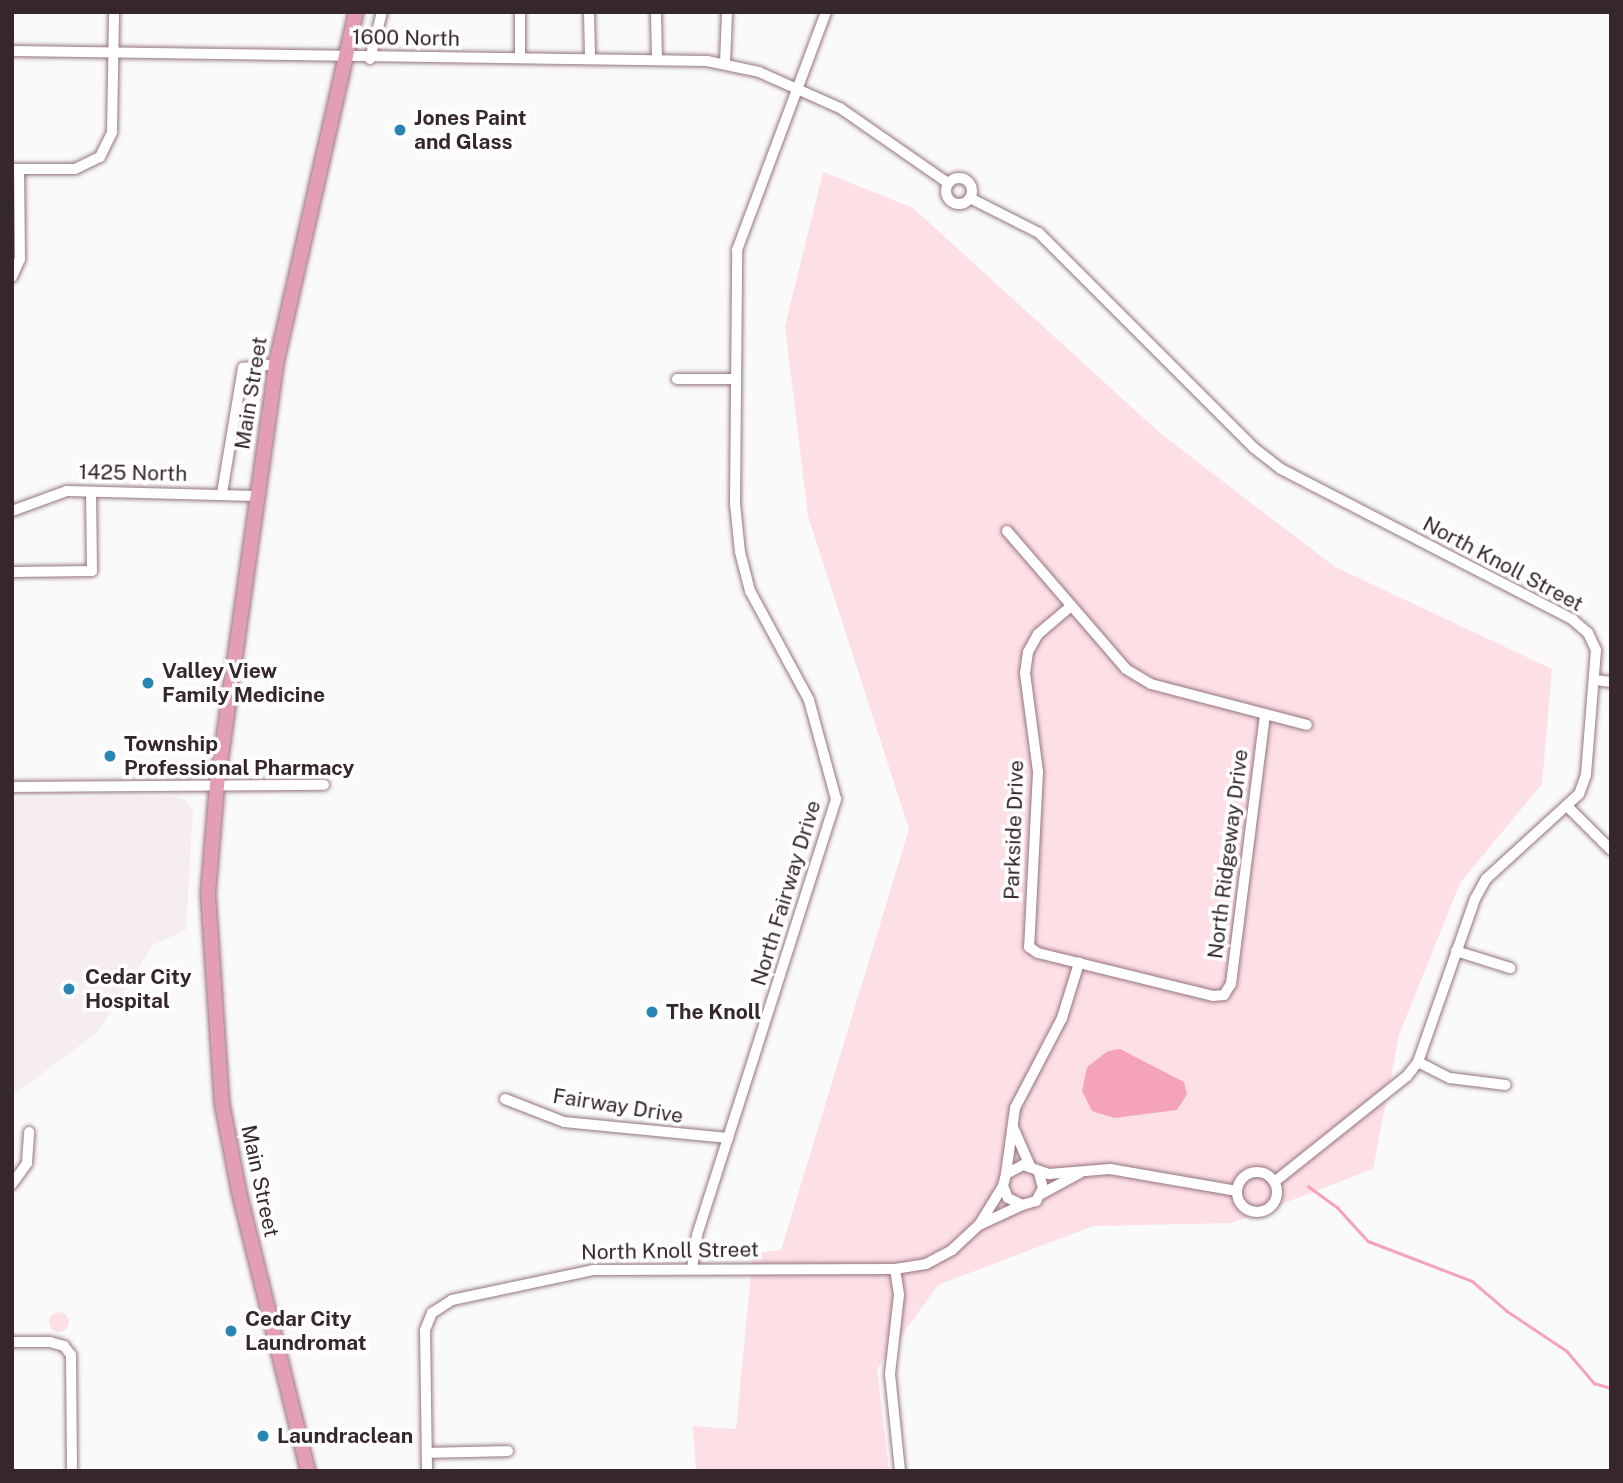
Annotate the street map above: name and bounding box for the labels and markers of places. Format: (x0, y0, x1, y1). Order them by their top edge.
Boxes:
place label: Jones Paint and Glass (414, 105, 527, 155)
marker: Jones Paint and Glass (392, 122, 408, 138)
place label: Valley View Family Medicine (162, 658, 325, 708)
marker: Valley View Family Medicine (140, 675, 156, 691)
place label: Township Professional Pharmacy (124, 731, 354, 781)
marker: Township Professional Pharmacy (102, 748, 118, 764)
place label: Cedar City Hospital (85, 964, 192, 1014)
marker: Cedar City Hospital (59, 979, 79, 999)
place label: The Knoll (666, 999, 761, 1025)
marker: The Knoll (644, 1004, 660, 1020)
place label: Cedar City Laundromat (245, 1306, 366, 1356)
marker: Cedar City Laundromat (223, 1323, 239, 1339)
place label: Laundraclean (277, 1423, 413, 1449)
marker: Laundraclean (255, 1428, 271, 1444)

